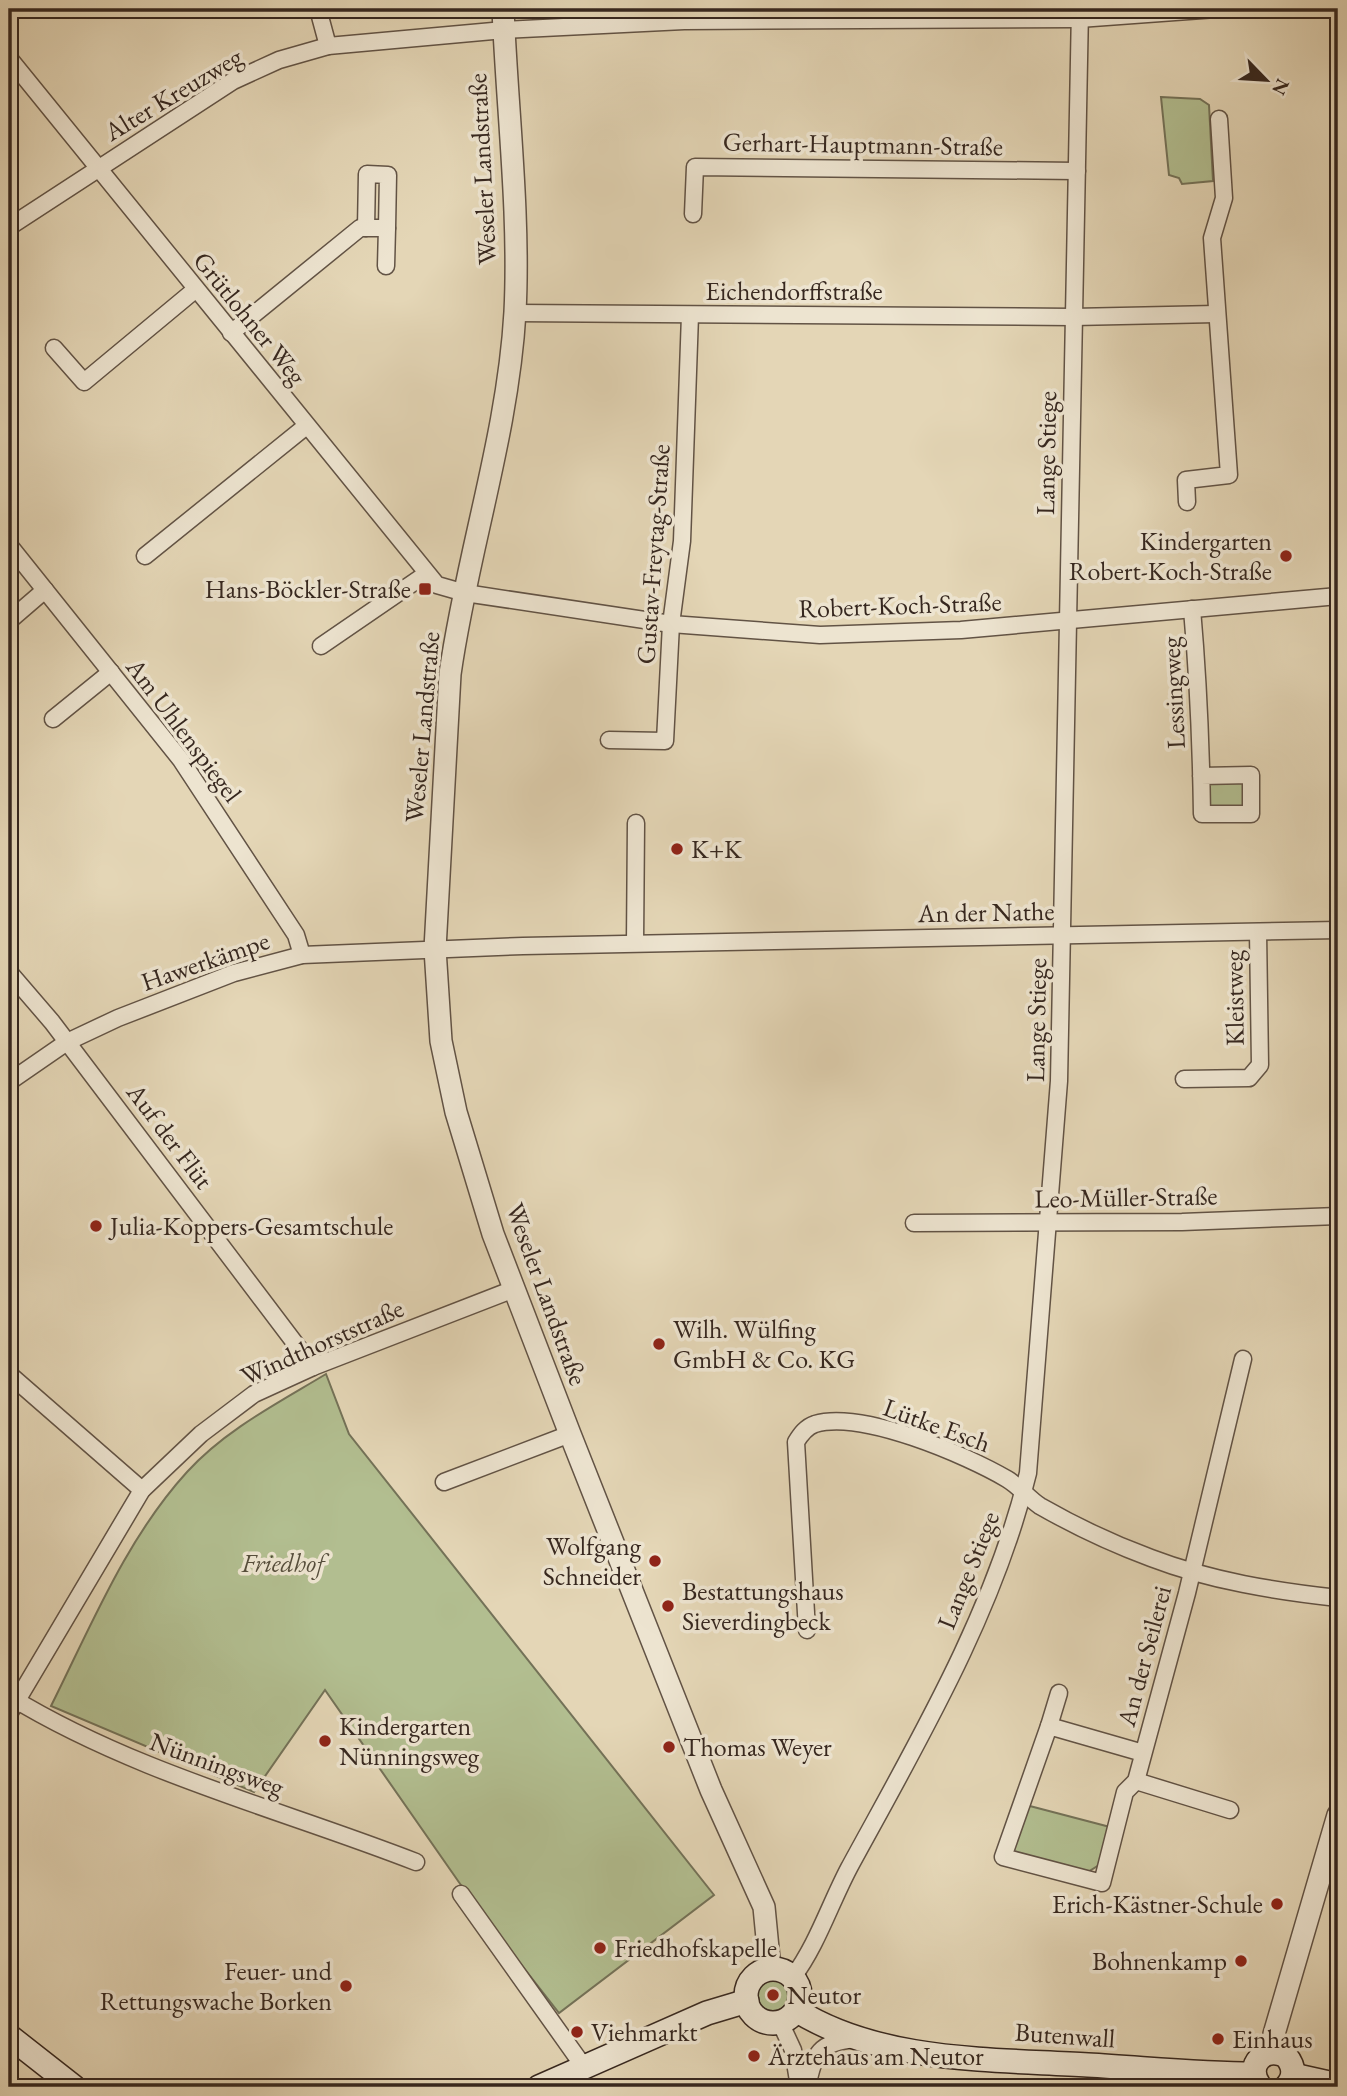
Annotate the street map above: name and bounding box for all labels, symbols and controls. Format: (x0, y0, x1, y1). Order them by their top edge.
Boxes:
street label: Alter Kreuzweg (97, 39, 249, 149)
north arrow (1232, 46, 1302, 116)
street label: Weseler Landstraße (460, 73, 504, 265)
text: N (1266, 75, 1296, 100)
street label: Gerhart-Hauptmann-Straße (723, 125, 1003, 163)
street label: Grütlohner Weg (186, 244, 315, 392)
street label: Eichendorffstraße (705, 274, 883, 308)
street label: Lange Stiege (1028, 391, 1064, 515)
street label: Gustav-Freytag-Straße (628, 443, 678, 665)
place label: Kindergarten Robert-Koch-Straße (1069, 524, 1272, 588)
marker: Kindergarten Robert-Koch-Straße (1278, 548, 1294, 564)
place label: Hans-Böckler-Straße (205, 572, 411, 606)
marker: Hans-Böckler-Straße (417, 581, 433, 597)
street label: Robert-Koch-Straße (798, 584, 1002, 626)
street label: Weseler Landstraße (397, 630, 447, 824)
street label: Lessingweg (1153, 635, 1193, 750)
street label: Am Uhlenspiegel (118, 650, 249, 809)
place label: K+K (691, 832, 742, 866)
marker: K+K (669, 841, 685, 857)
street label: An der Nathe (916, 894, 1055, 930)
street label: Hawerkämpe (136, 923, 274, 999)
street label: Kleistweg (1216, 949, 1252, 1046)
street label: Lange Stiege (1018, 958, 1054, 1082)
street label: Auf der Flüt (119, 1076, 221, 1196)
street label: Leo-Müller-Straße (1034, 1178, 1218, 1216)
street label: Weseler Landstraße (498, 1198, 596, 1390)
place label: Julia-Koppers-Gesamtschule (108, 1209, 393, 1243)
marker: Julia-Koppers-Gesamtschule (88, 1218, 104, 1234)
street label: Windthorststraße (235, 1291, 409, 1393)
place label: Wilh. Wülfing GmbH & Co. KG (673, 1312, 855, 1376)
marker: Wilh. Wülfing GmbH & Co. KG (651, 1336, 667, 1352)
street label: Lütke Esch (879, 1390, 995, 1460)
street label: Lange Stiege (929, 1506, 1007, 1634)
place label: Wolfgang Schneider (543, 1529, 642, 1593)
park label: Friedhof (240, 1546, 330, 1580)
marker: Wolfgang Schneider (647, 1553, 663, 1569)
place label: Bestattungshaus Sieverdingbeck (682, 1574, 844, 1638)
street label: An der Seilerei (1109, 1582, 1179, 1731)
marker: Bestattungshaus Sieverdingbeck (660, 1598, 676, 1614)
place label: Kindergarten Nünningsweg (339, 1709, 480, 1773)
street label: Nünningsweg (145, 1724, 289, 1804)
place label: Thomas Weyer (683, 1730, 832, 1764)
marker: Kindergarten Nünningsweg (317, 1733, 333, 1749)
marker: Thomas Weyer (661, 1739, 677, 1755)
place label: Erich-Kästner-Schule (1052, 1887, 1263, 1921)
marker: Erich-Kästner-Schule (1269, 1896, 1285, 1912)
place label: Friedhofskapelle (614, 1931, 777, 1965)
marker: Friedhofskapelle (592, 1940, 608, 1956)
place label: Bohnenkamp (1092, 1944, 1227, 1978)
marker: Bohnenkamp (1233, 1953, 1249, 1969)
place label: Feuer- und Rettungswache Borken (100, 1954, 333, 2018)
marker: Feuer- und Rettungswache Borken (338, 1978, 354, 1994)
place label: Neutor (787, 1978, 861, 2012)
marker: Neutor (765, 1987, 781, 2003)
place label: Viehmarkt (591, 2015, 698, 2049)
street label: Butenwall (1014, 2015, 1116, 2055)
place label: Einhaus (1232, 2022, 1313, 2056)
marker: Viehmarkt (569, 2024, 585, 2040)
marker: Einhaus (1210, 2031, 1226, 2047)
place label: Ärztehaus am Neutor (767, 2039, 984, 2073)
marker: Ärztehaus am Neutor (746, 2048, 762, 2064)

